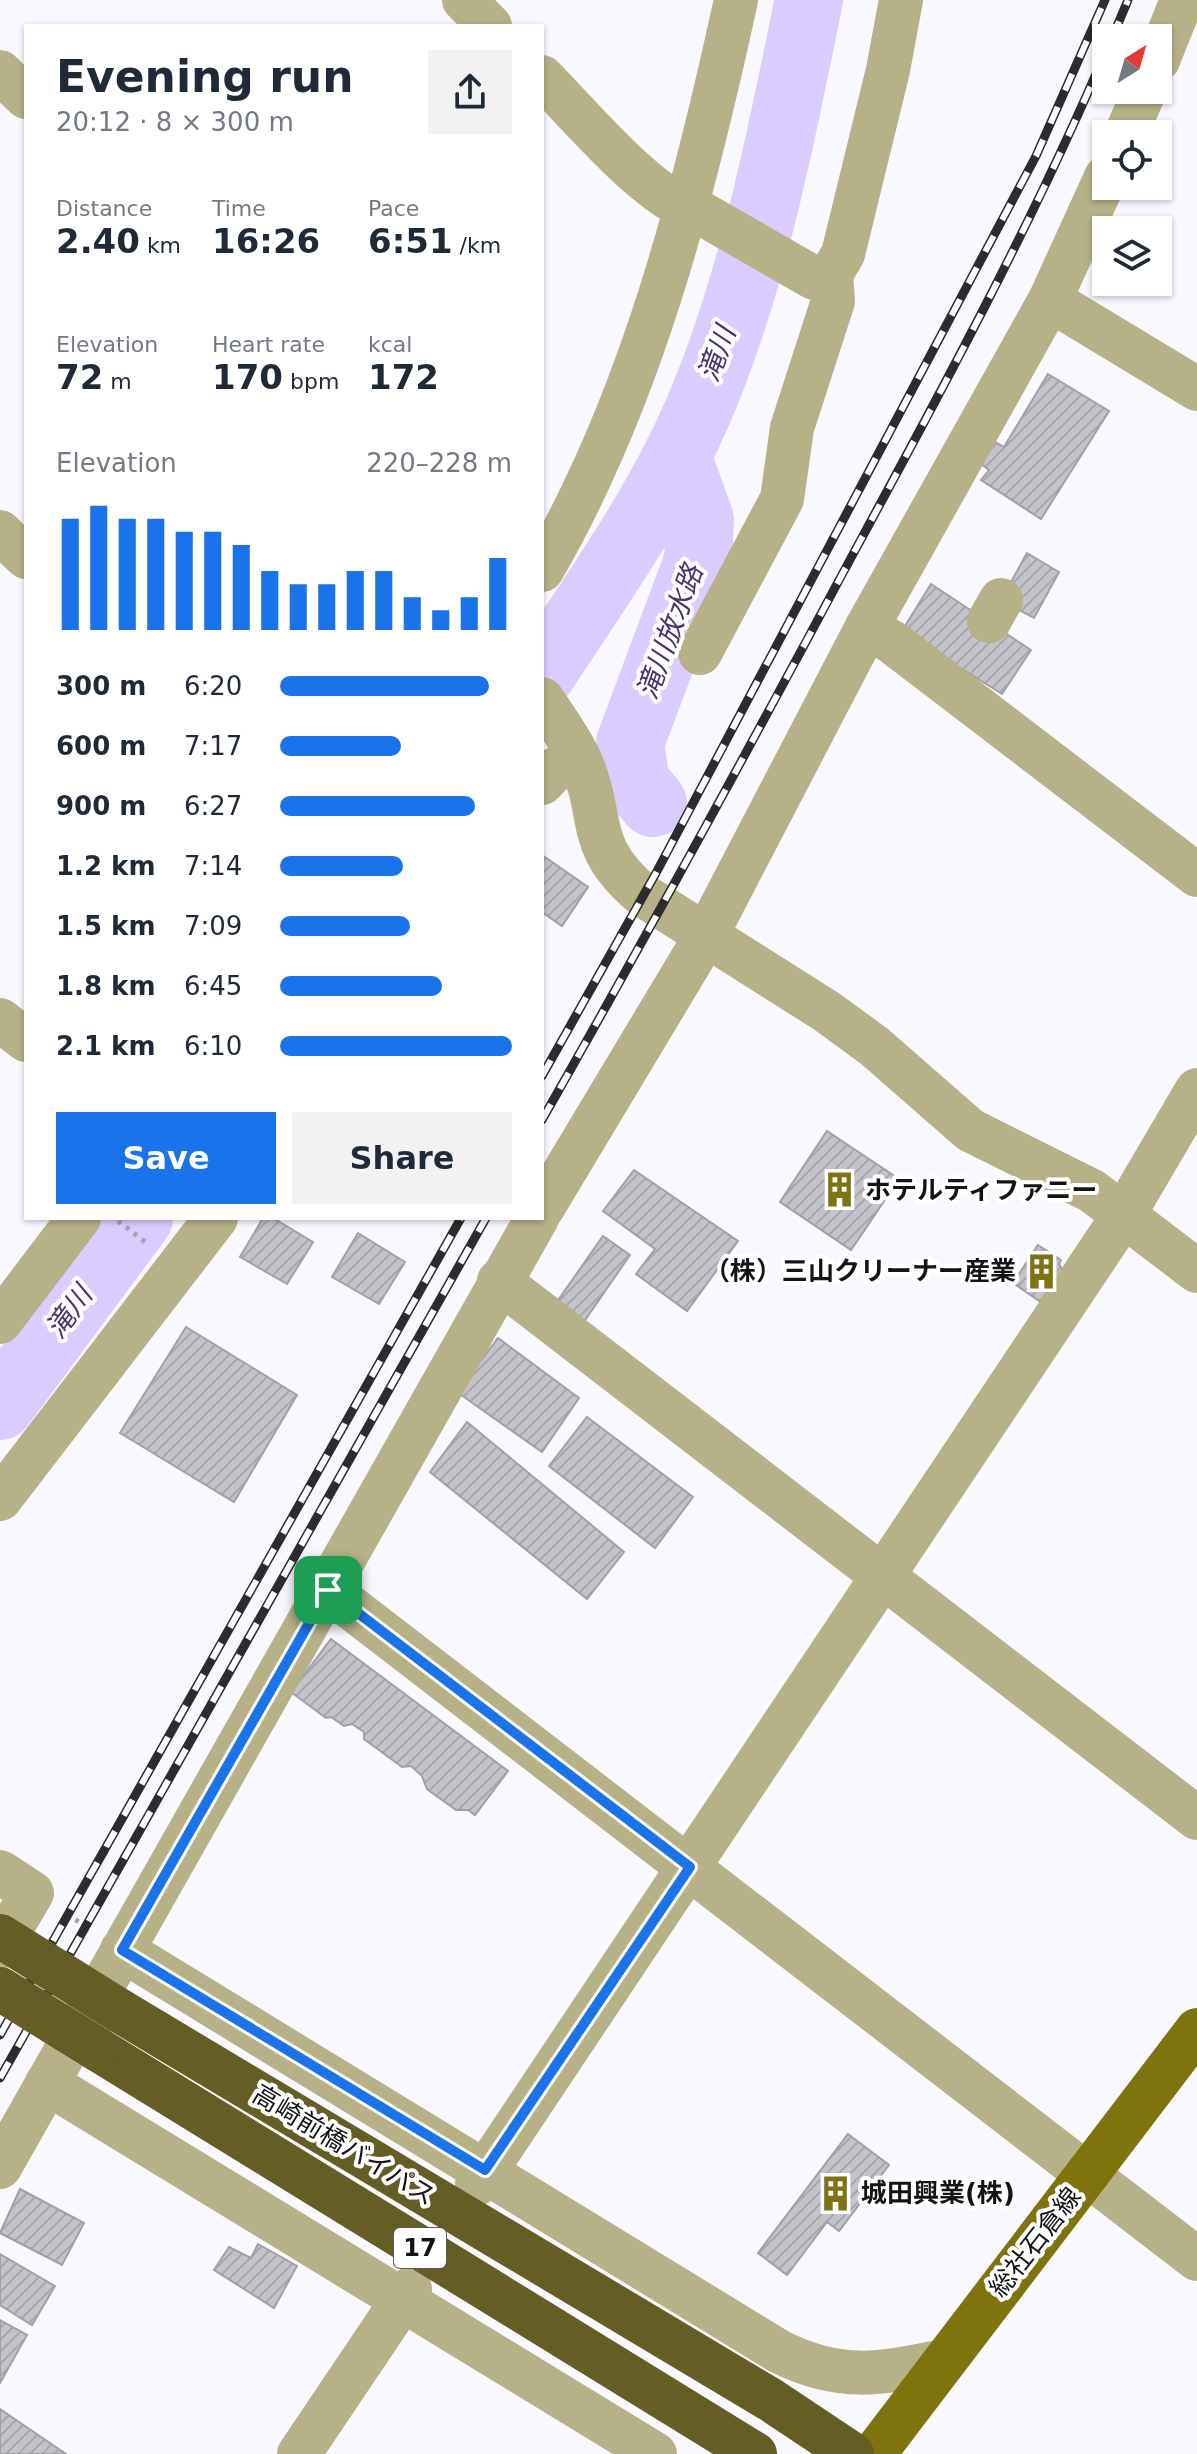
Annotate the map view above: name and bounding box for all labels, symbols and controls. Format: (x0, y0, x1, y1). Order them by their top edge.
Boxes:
north arrow (1092, 24, 1172, 104)
map controls (1092, 24, 1172, 296)
button: share (428, 50, 512, 134)
text: Evening run (56, 51, 353, 102)
text: 20:12 · 8 × 300 m (56, 107, 294, 137)
button: locate (1092, 120, 1172, 200)
text: Distance (56, 196, 152, 221)
text: Time (212, 196, 266, 221)
text: Pace (368, 196, 419, 221)
button: layers (1092, 216, 1172, 296)
text: 2.40 (56, 221, 140, 261)
text: 16:26 (212, 221, 320, 261)
text: 6:51 (368, 221, 453, 261)
text: km (140, 233, 181, 258)
text: /km (453, 233, 501, 258)
water label: 滝川 (692, 319, 743, 386)
text: Elevation (56, 332, 158, 357)
text: Heart rate (212, 332, 325, 357)
text: kcal (368, 332, 412, 357)
text: 72 (56, 357, 103, 397)
text: 170 (212, 357, 283, 397)
text: 172 (368, 357, 439, 397)
text: m (103, 369, 132, 394)
text: bpm (283, 369, 339, 394)
text: Elevation (56, 448, 177, 478)
text: 220–228 m (366, 448, 512, 478)
water label: 滝川放水路 (631, 559, 710, 703)
text: 300 m (56, 671, 146, 701)
text: 6:20 (184, 671, 242, 701)
text: 600 m (56, 731, 146, 761)
text: 7:17 (184, 731, 242, 761)
text: 900 m (56, 791, 146, 821)
text: 6:27 (184, 791, 242, 821)
text: 1.2 km (56, 851, 156, 881)
text: 7:14 (184, 851, 242, 881)
text: 1.5 km (56, 911, 156, 941)
text: 7:09 (184, 911, 242, 941)
text: 1.8 km (56, 971, 156, 1001)
text: 6:45 (184, 971, 242, 1001)
text: 2.1 km (56, 1031, 156, 1061)
text: 6:10 (184, 1031, 242, 1061)
button: Save (56, 1112, 276, 1204)
button: Share (292, 1112, 512, 1204)
building icon: ホテルティファニー (820, 1171, 858, 1209)
place label: ホテルティファニー (865, 1175, 1097, 1205)
building icon: （株）三山クリーナー産業 (1023, 1252, 1061, 1290)
place label: （株）三山クリーナー産業 (704, 1256, 1016, 1286)
water label: 滝川 (39, 1277, 101, 1344)
pin (294, 1556, 362, 1624)
icon: arrive (306, 1568, 350, 1612)
street label: 高崎前橋バイパス (247, 2079, 441, 2211)
building icon: 城田興業(株) (816, 2174, 854, 2212)
place label: 城田興業(株) (861, 2178, 1015, 2208)
street label: 総社石倉線 (983, 2182, 1087, 2302)
road number: 17 (394, 2228, 446, 2268)

